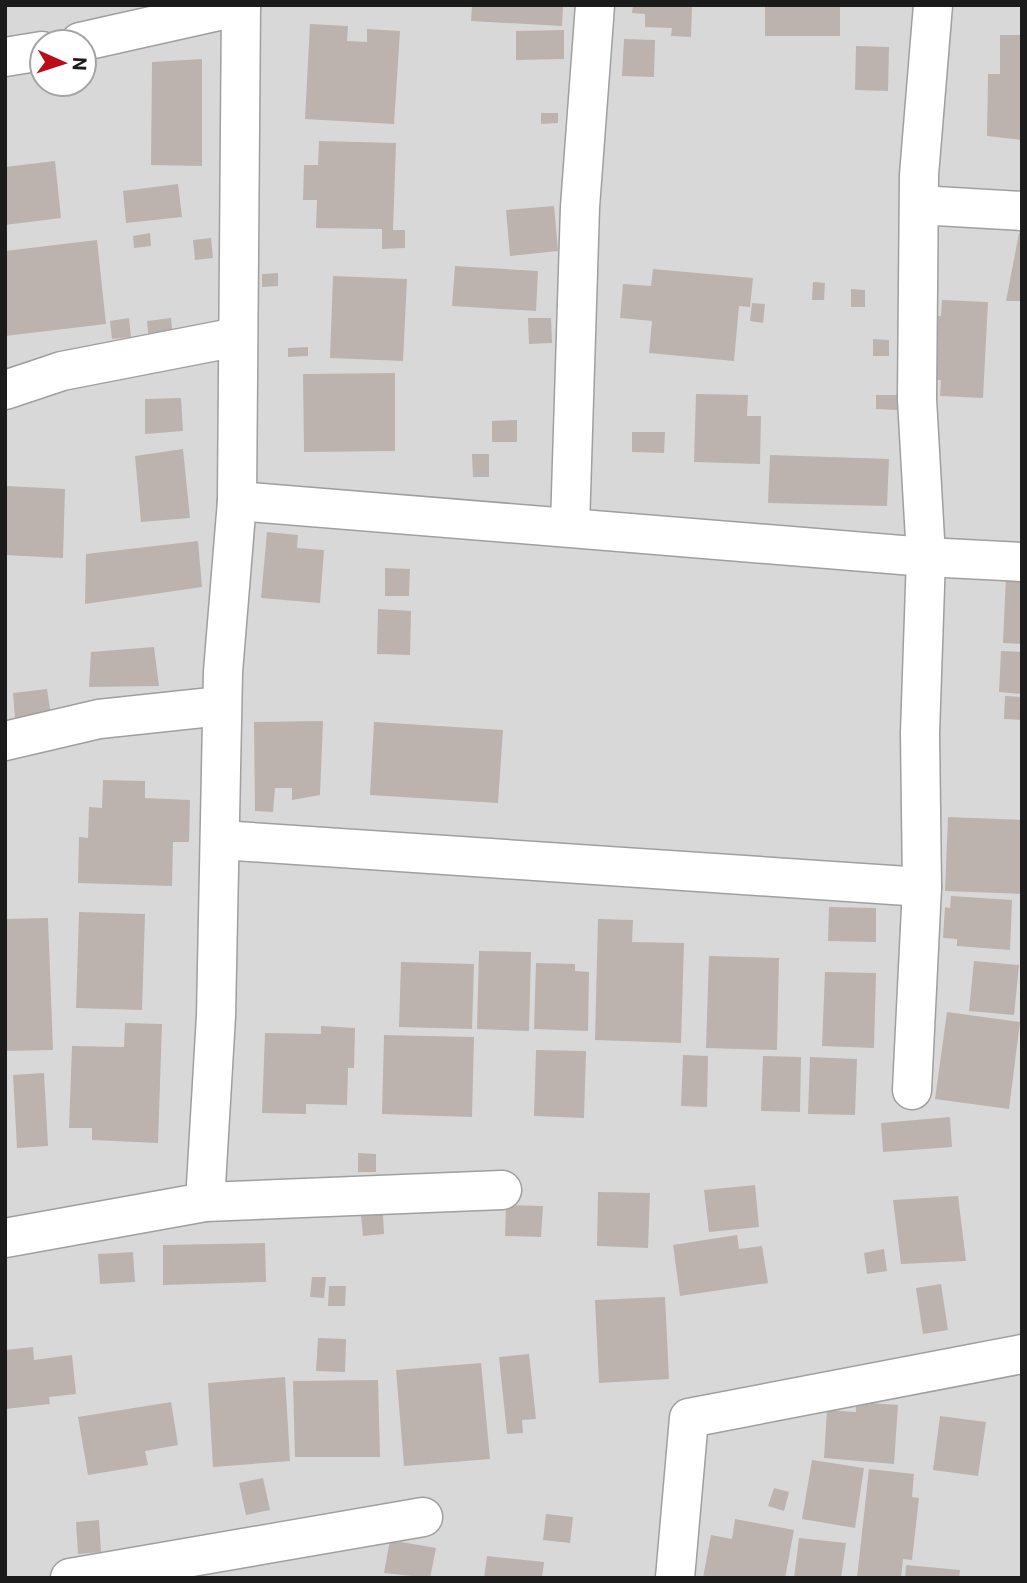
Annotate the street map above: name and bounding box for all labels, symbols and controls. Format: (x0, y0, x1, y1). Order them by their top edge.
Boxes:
north arrow (28, 28, 98, 98)
text: N (68, 57, 91, 71)

